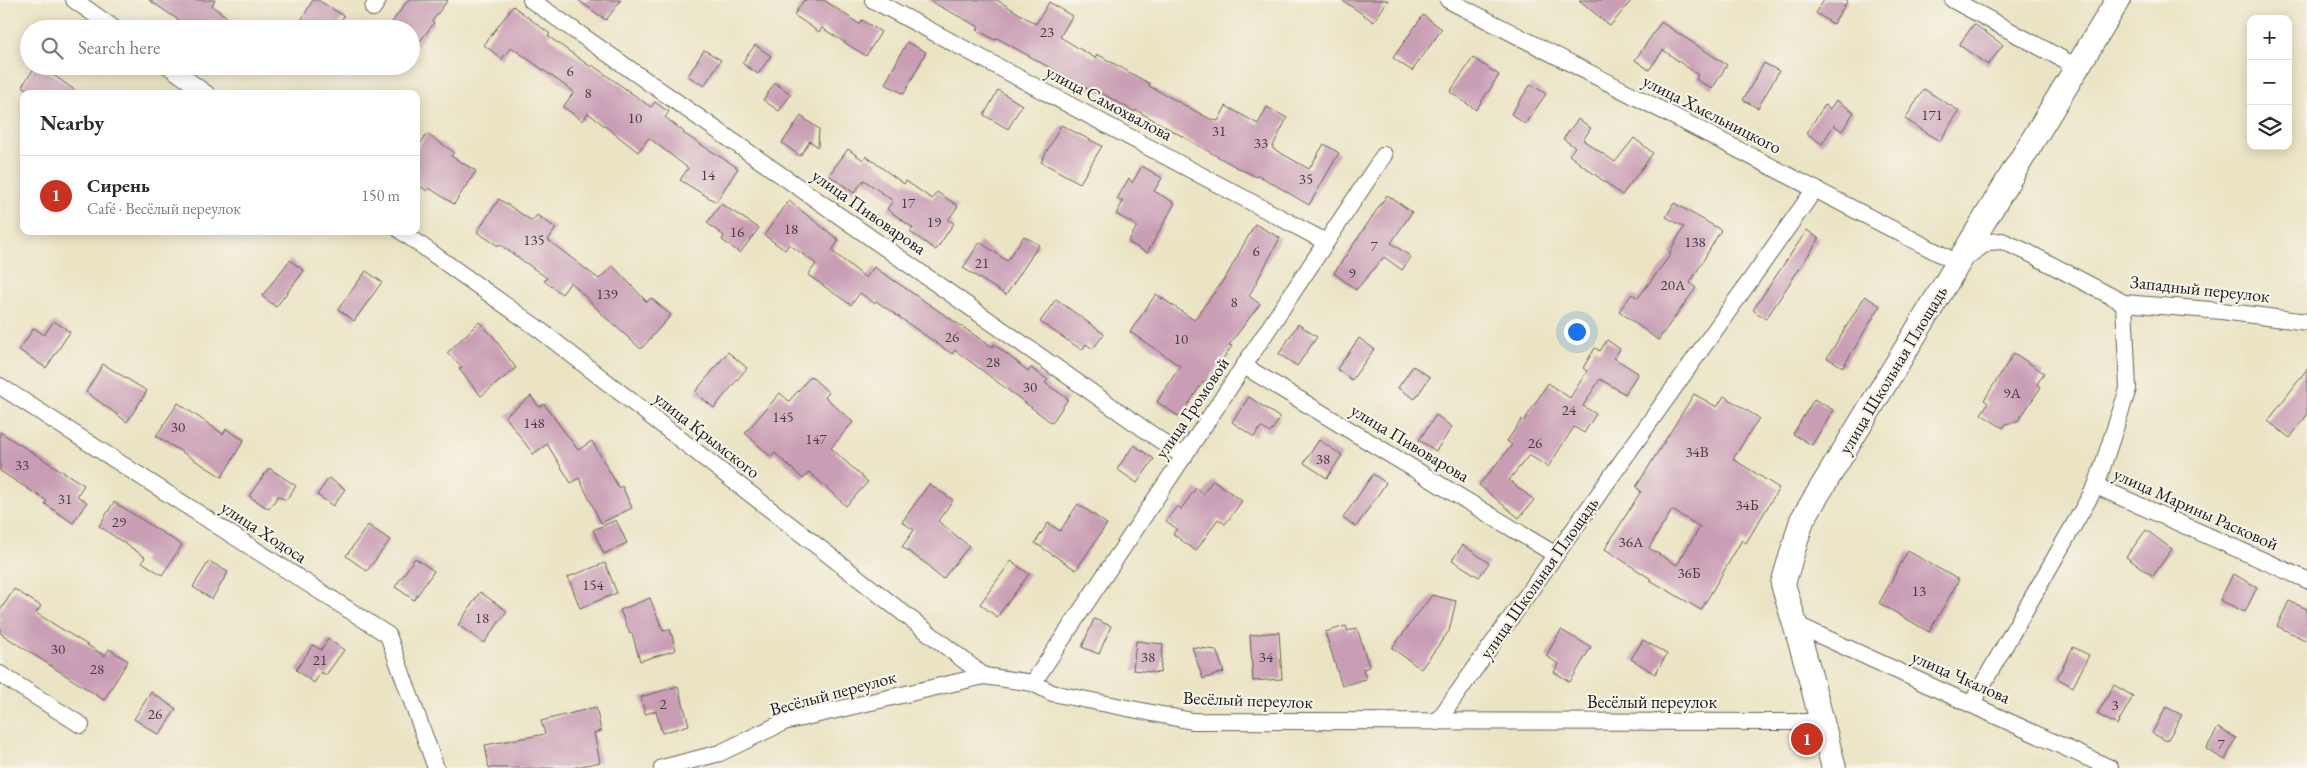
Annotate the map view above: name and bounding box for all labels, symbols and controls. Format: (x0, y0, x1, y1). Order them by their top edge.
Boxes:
map controls (2247, 15, 2292, 150)
button: + (2247, 15, 2292, 60)
search box (20, 20, 420, 75)
house number: 23 (1040, 22, 1054, 41)
icon: search (38, 34, 66, 62)
text: Search here (78, 35, 160, 60)
street label: улица Самохвалова (1042, 60, 1177, 146)
button: − (2247, 60, 2292, 105)
house number: 6 (566, 61, 574, 80)
street label: улица Хмельницкого (1639, 69, 1786, 159)
house number: 8 (584, 83, 592, 102)
house number: 171 (1921, 105, 1943, 124)
button: layers (2247, 105, 2292, 150)
house number: 10 (628, 108, 642, 127)
text: Nearby (40, 109, 104, 136)
house number: 31 (1212, 121, 1226, 140)
house number: 33 (1254, 133, 1268, 152)
street label: улица Пивоварова (808, 164, 932, 260)
house number: 14 (701, 165, 716, 184)
house number: 35 (1299, 169, 1313, 188)
text: Сирень (87, 173, 150, 198)
text: 1 (52, 185, 60, 206)
text: 150 m (361, 185, 400, 206)
house number: 17 (901, 193, 916, 212)
text: Café · Весёлый переулок (87, 198, 241, 219)
house number: 19 (927, 212, 941, 231)
house number: 18 (784, 219, 798, 238)
house number: 16 (730, 222, 744, 241)
house number: 135 (523, 230, 545, 249)
house number: 138 (1684, 232, 1706, 251)
house number: 7 (1370, 236, 1378, 255)
house number: 6 (1252, 241, 1260, 260)
house number: 21 (975, 253, 989, 272)
house number: 9 (1348, 263, 1356, 282)
street label: Западный переулок (2129, 270, 2271, 307)
house number: 20А (1661, 275, 1686, 294)
street label: улица Школьная Площадь (1833, 281, 1952, 458)
house number: 139 (596, 284, 618, 303)
house number: 8 (1230, 292, 1238, 311)
your location (1564, 319, 1590, 345)
house number: 26 (945, 327, 959, 346)
house number: 10 (1174, 329, 1188, 348)
house number: 28 (986, 352, 1000, 371)
street label: улица Громовой (1149, 352, 1234, 463)
house number: 30 (1023, 377, 1037, 396)
house number: 9А (2003, 383, 2021, 402)
street label: улица Крымского (650, 386, 765, 483)
street label: улица Пивоварова (1347, 398, 1475, 487)
house number: 24 (1562, 400, 1577, 419)
house number: 145 (772, 407, 794, 426)
house number: 148 (523, 413, 545, 432)
house number: 30 (171, 417, 185, 436)
house number: 147 (805, 429, 828, 448)
house number: 26 (1528, 433, 1542, 452)
house number: 34В (1685, 442, 1709, 461)
house number: 38 (1316, 449, 1330, 468)
house number: 33 (15, 455, 29, 474)
street label: улица Марины Расковой (2110, 462, 2283, 555)
house number: 31 (58, 489, 72, 508)
street label: улица Школьная Площадь (1474, 492, 1603, 663)
street label: улица Ходоса (217, 495, 312, 568)
house number: 34Б (1735, 495, 1759, 514)
house number: 29 (112, 512, 126, 531)
house number: 36А (1619, 532, 1644, 551)
house number: 36Б (1677, 563, 1701, 582)
house number: 154 (582, 575, 605, 594)
house number: 13 (1912, 581, 1926, 600)
house number: 18 (475, 608, 489, 627)
house number: 30 (51, 639, 65, 658)
street label: улица Чкалова (1908, 645, 2015, 709)
house number: 38 (1141, 647, 1155, 666)
house number: 34 (1259, 647, 1274, 666)
house number: 21 (313, 650, 327, 669)
house number: 28 (90, 659, 104, 678)
street label: Весёлый переулок (767, 664, 899, 720)
street label: Весёлый переулок (1183, 686, 1314, 713)
street label: Весёлый переулок (1587, 690, 1717, 713)
house number: 2 (659, 694, 667, 713)
house number: 3 (2111, 695, 2119, 714)
house number: 26 (148, 704, 162, 723)
pin: 1 (1791, 720, 1823, 758)
house number: 7 (2217, 734, 2225, 753)

